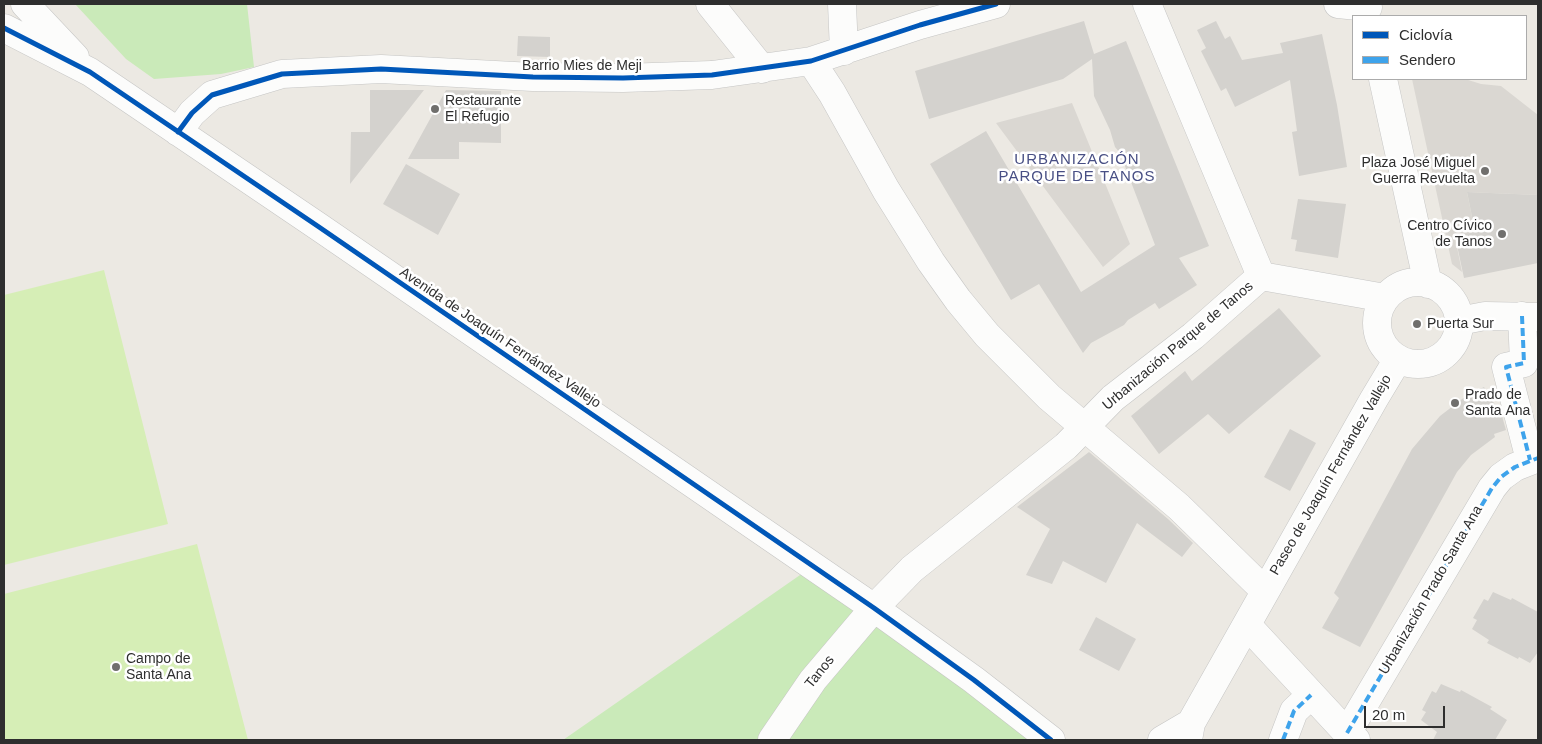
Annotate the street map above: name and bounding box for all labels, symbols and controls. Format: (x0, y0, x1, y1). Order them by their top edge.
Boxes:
legend (1352, 15, 1527, 80)
text: Ciclovía (1399, 26, 1452, 43)
text: Sendero (1399, 51, 1456, 68)
street label: Barrio Mies de Meji (522, 58, 642, 74)
place label: Restaurante El Refugio (445, 93, 521, 125)
marker: Restaurante El Refugio (429, 103, 441, 115)
district label: URBANIZACIÓN PARQUE DE TANOS (997, 151, 1157, 186)
place label: Plaza José Miguel Guerra Revuelta (1361, 155, 1475, 188)
marker: Plaza José Miguel Guerra Revuelta (1479, 165, 1491, 177)
place label: Centro Cívico de Tanos (1407, 218, 1492, 250)
marker: Centro Cívico de Tanos (1496, 228, 1508, 240)
street label: Avenida de Joaquín Fernández Vallejo (396, 264, 604, 412)
street label: Urbanización Parque de Tanos (1099, 278, 1257, 414)
place label: Puerta Sur (1427, 316, 1494, 332)
marker: Puerta Sur (1411, 318, 1423, 330)
street label: Paseo de Joaquín Fernández Vallejo (1267, 372, 1395, 578)
place label: Prado de Santa Ana (1465, 387, 1530, 420)
marker: Prado de Santa Ana (1449, 397, 1461, 409)
street label: Urbanización Prado Santa Ana (1376, 503, 1486, 677)
place label: Campo de Santa Ana (126, 651, 191, 684)
street label: Tanos (802, 652, 838, 692)
marker: Campo de Santa Ana (110, 661, 122, 673)
scale bar (1367, 696, 1448, 728)
text: 20 m (1372, 706, 1405, 723)

